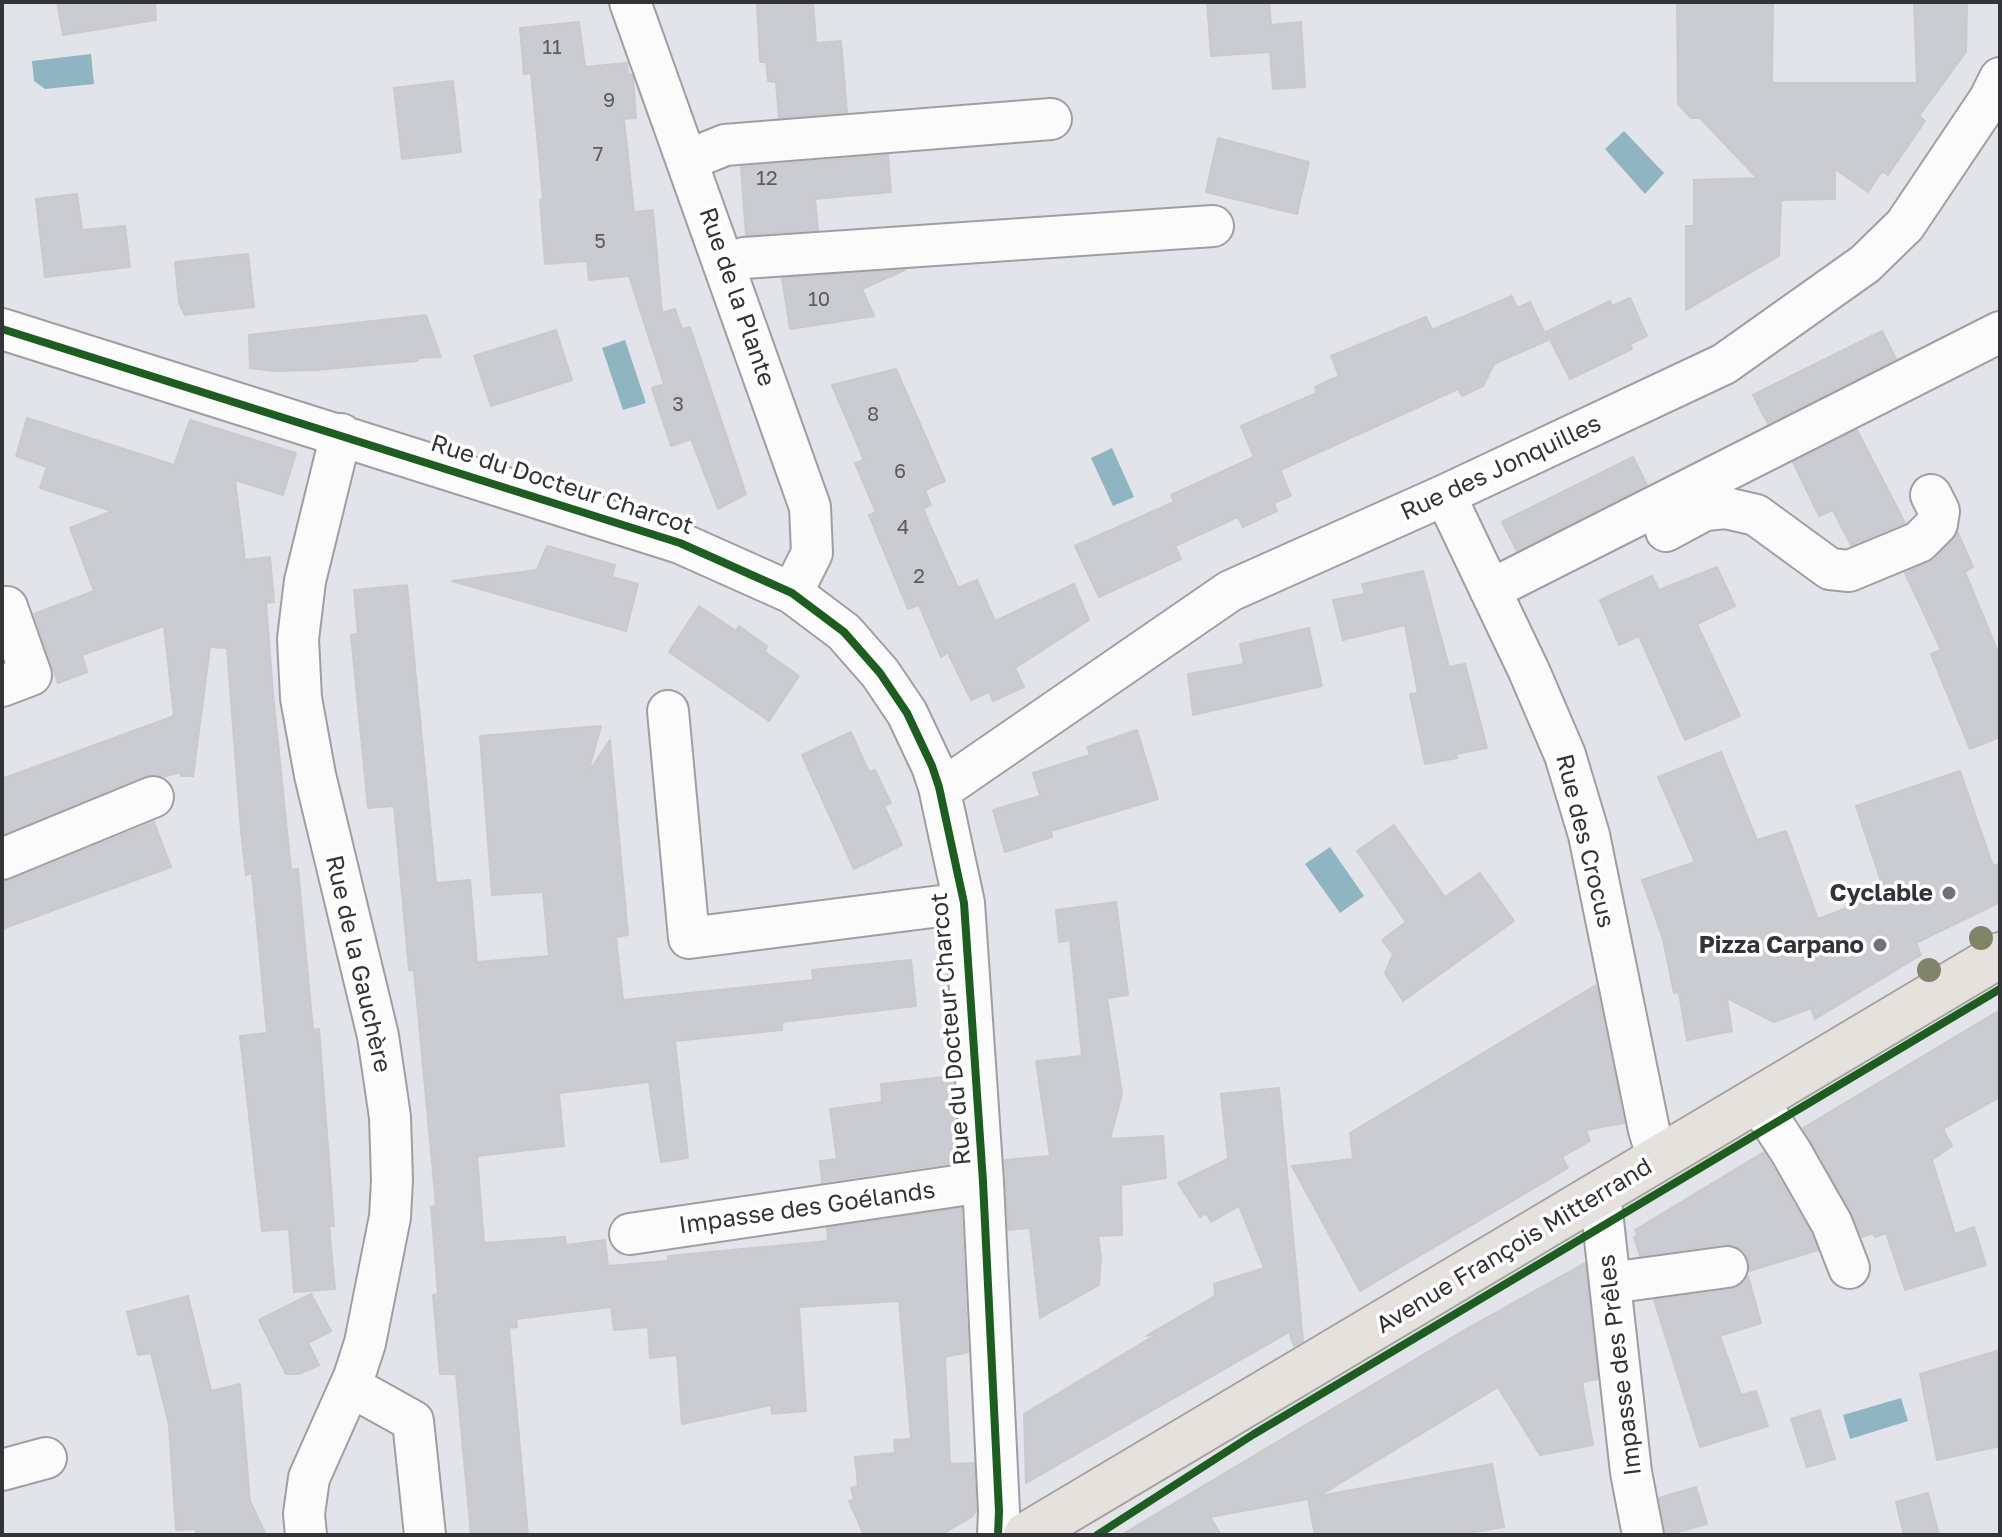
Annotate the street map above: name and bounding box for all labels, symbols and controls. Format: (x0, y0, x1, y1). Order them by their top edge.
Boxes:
house number: 11 (542, 36, 562, 60)
house number: 9 (603, 89, 615, 113)
house number: 7 (593, 143, 603, 167)
house number: 12 (756, 167, 778, 191)
street label: Rue de la Plante (693, 204, 781, 390)
house number: 5 (594, 230, 606, 254)
house number: 10 (808, 288, 830, 312)
house number: 3 (672, 393, 684, 417)
house number: 8 (867, 403, 879, 427)
street label: Rue des Jonquilles (1396, 409, 1606, 527)
street label: Rue du Docteur Charcot (427, 429, 697, 541)
house number: 6 (894, 460, 906, 484)
house number: 4 (897, 516, 909, 540)
house number: 2 (913, 565, 925, 589)
street label: Rue des Crocus (1550, 751, 1620, 931)
street label: Rue de la Gauchère (319, 853, 397, 1075)
place label: Cyclable (1829, 879, 1933, 907)
marker: Cyclable (1940, 884, 1958, 902)
street label: Rue du Docteur Charcot (925, 891, 977, 1167)
place label: Pizza Carpano (1699, 931, 1864, 959)
marker: Pizza Carpano (1871, 936, 1889, 954)
street label: Avenue François Mitterrand (1371, 1152, 1657, 1340)
street label: Impasse des Goélands (677, 1176, 937, 1240)
street label: Impasse des Prêles (1592, 1253, 1648, 1477)

